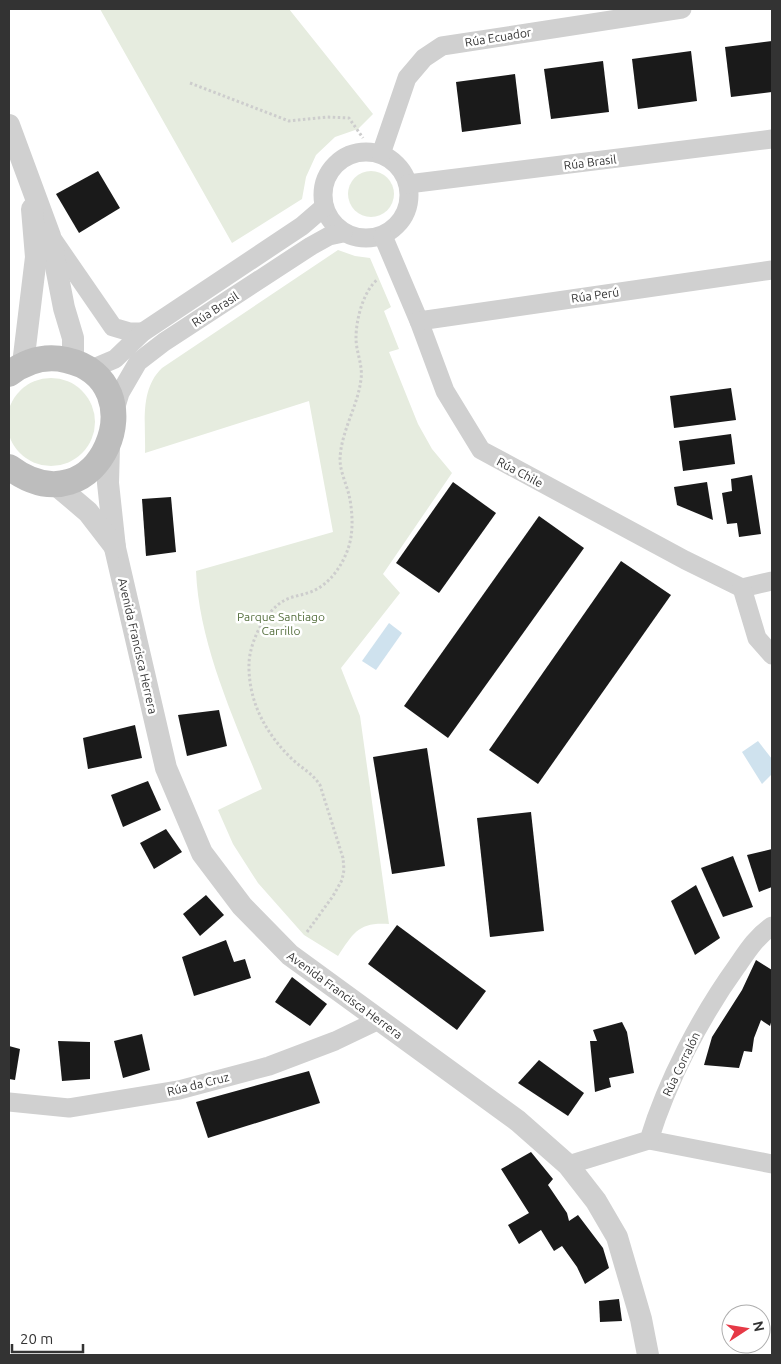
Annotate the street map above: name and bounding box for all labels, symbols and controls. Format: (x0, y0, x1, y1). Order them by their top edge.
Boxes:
street label: Rúa Ecuador (464, 25, 533, 49)
street label: Rúa Brasil (563, 152, 617, 172)
street label: Rúa Perú (570, 285, 620, 305)
street label: Rúa Brasil (189, 289, 241, 329)
street label: Rúa Chile (495, 454, 545, 490)
street label: Avenida Francisca Herrera (116, 577, 160, 715)
park label: Parque Santiago Carrillo (237, 610, 325, 637)
street label: Avenida Francisca Herrera (285, 949, 405, 1041)
street label: Rúa Corralón (660, 1030, 702, 1098)
street label: Rúa da Cruz (166, 1070, 231, 1098)
north arrow (721, 1304, 771, 1354)
text: N (750, 1320, 768, 1333)
scale bar (12, 1322, 84, 1354)
text: 20 m (20, 1330, 53, 1347)

